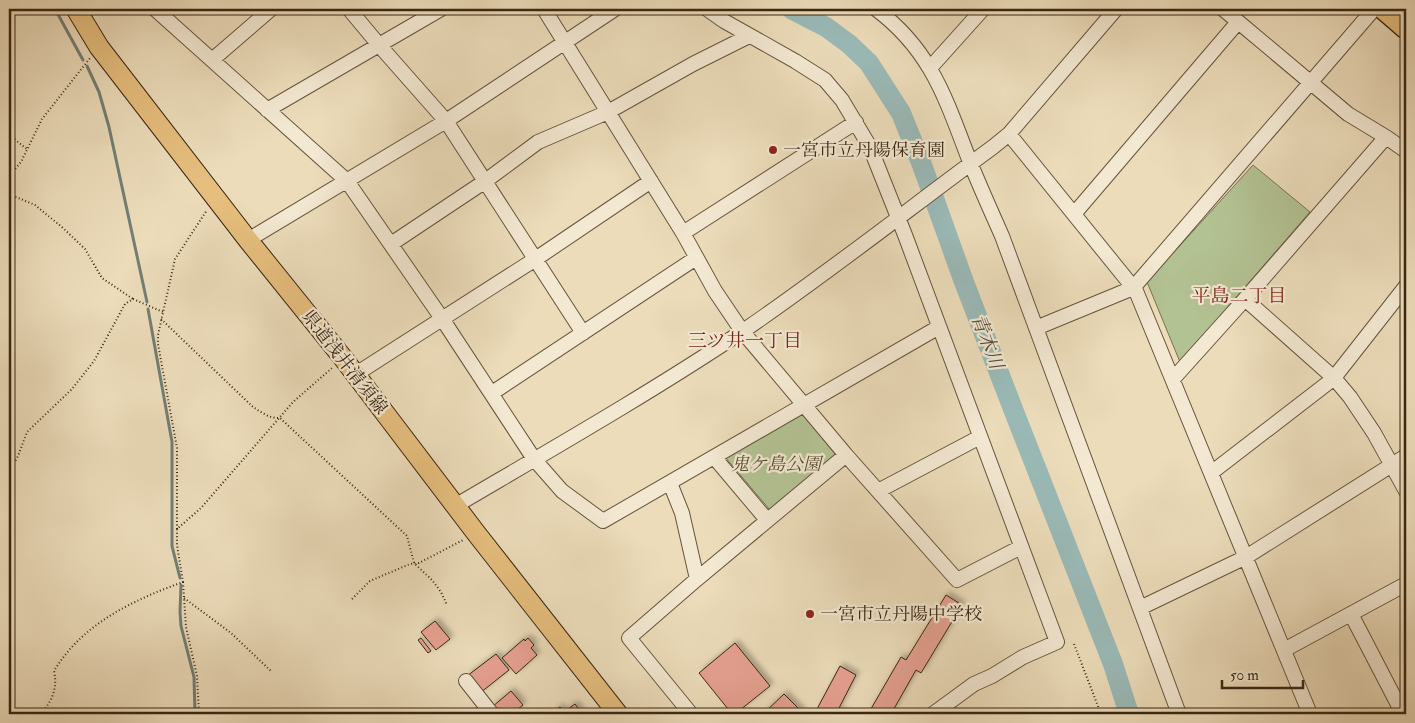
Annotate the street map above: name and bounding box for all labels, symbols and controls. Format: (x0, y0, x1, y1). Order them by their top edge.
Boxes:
place label: 一宮市立丹陽保育園 (783, 139, 945, 162)
marker: 一宮市立丹陽保育園 (767, 144, 779, 156)
district label: 平島二丁目 (1191, 284, 1287, 308)
street label: 県道浅井清須線 (297, 306, 392, 419)
water label: 青木川 (966, 310, 1009, 374)
district label: 三ツ井一丁目 (688, 329, 802, 353)
park label: 鬼ケ島公園 (731, 453, 824, 476)
place label: 一宮市立丹陽中学校 (820, 603, 982, 626)
marker: 一宮市立丹陽中学校 (804, 608, 816, 620)
scale bar (1222, 658, 1304, 690)
text: 50 m (1230, 666, 1259, 685)

